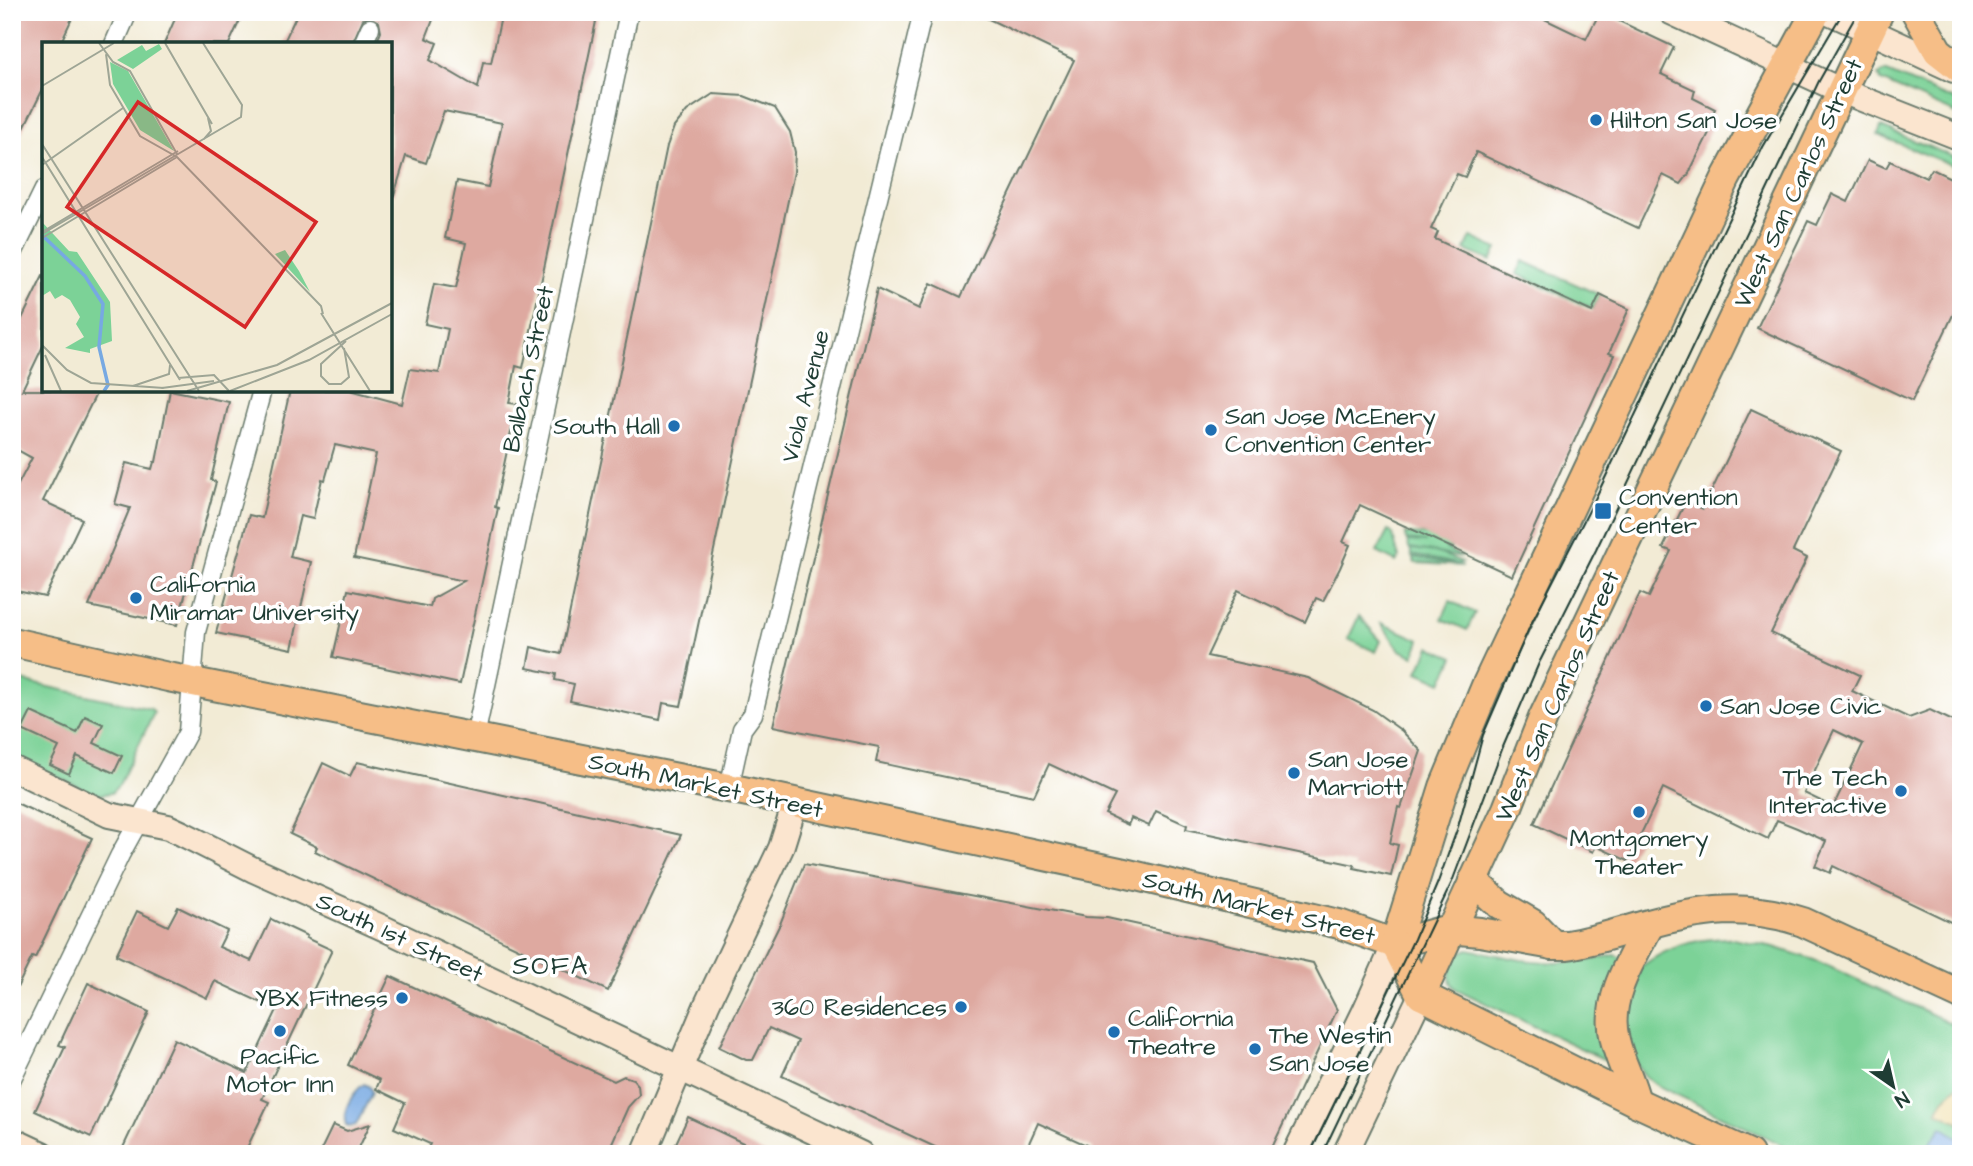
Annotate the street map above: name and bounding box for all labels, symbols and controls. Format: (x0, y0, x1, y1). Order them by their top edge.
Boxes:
inset map (42, 42, 392, 392)
street label: West San Carlos Street (1726, 53, 1872, 314)
place label: Hilton San Jose (1610, 104, 1777, 138)
marker: Hilton San Jose (1588, 112, 1604, 128)
street label: Balbach Street (495, 283, 563, 456)
street label: Viola Avenue (773, 326, 839, 466)
place label: San Jose McEnery Convention Center (1225, 400, 1436, 462)
place label: South Hall (553, 410, 660, 444)
marker: South Hall (666, 418, 682, 434)
marker: San Jose McEnery Convention Center (1203, 422, 1219, 438)
place label: Convention Center (1619, 481, 1738, 543)
marker: Convention Center (1593, 501, 1613, 521)
street label: West San Carlos Street (1487, 565, 1629, 827)
place label: California Miramar University (150, 568, 359, 631)
marker: California Miramar University (128, 590, 144, 606)
place label: San Jose Civic (1720, 690, 1882, 724)
marker: San Jose Civic (1698, 698, 1714, 714)
place label: San Jose Marriott (1308, 743, 1408, 805)
street label: South Market Street (586, 745, 826, 827)
place label: The Tech Interactive (1769, 761, 1887, 823)
marker: San Jose Marriott (1286, 765, 1302, 781)
marker: The Tech Interactive (1893, 783, 1909, 799)
marker: Montgomery Theater (1631, 804, 1647, 820)
place label: Montgomery Theater (1569, 822, 1709, 884)
street label: South Market Street (1139, 863, 1379, 953)
street label: South 1st Street (310, 884, 489, 992)
district label: SOFA (513, 948, 589, 984)
place label: YBX Fitness (255, 982, 388, 1016)
marker: YBX Fitness (394, 990, 410, 1006)
place label: 360 Residences (772, 991, 947, 1025)
marker: 360 Residences (953, 999, 969, 1015)
place label: California Theatre (1128, 1002, 1233, 1064)
place label: The Westin San Jose (1269, 1019, 1391, 1081)
marker: Pacific Motor Inn (272, 1023, 288, 1039)
marker: California Theatre (1106, 1024, 1122, 1040)
place label: Pacific Motor Inn (226, 1040, 334, 1102)
marker: The Westin San Jose (1247, 1041, 1263, 1057)
north arrow (1857, 1050, 1927, 1120)
text: N (1889, 1084, 1914, 1113)

